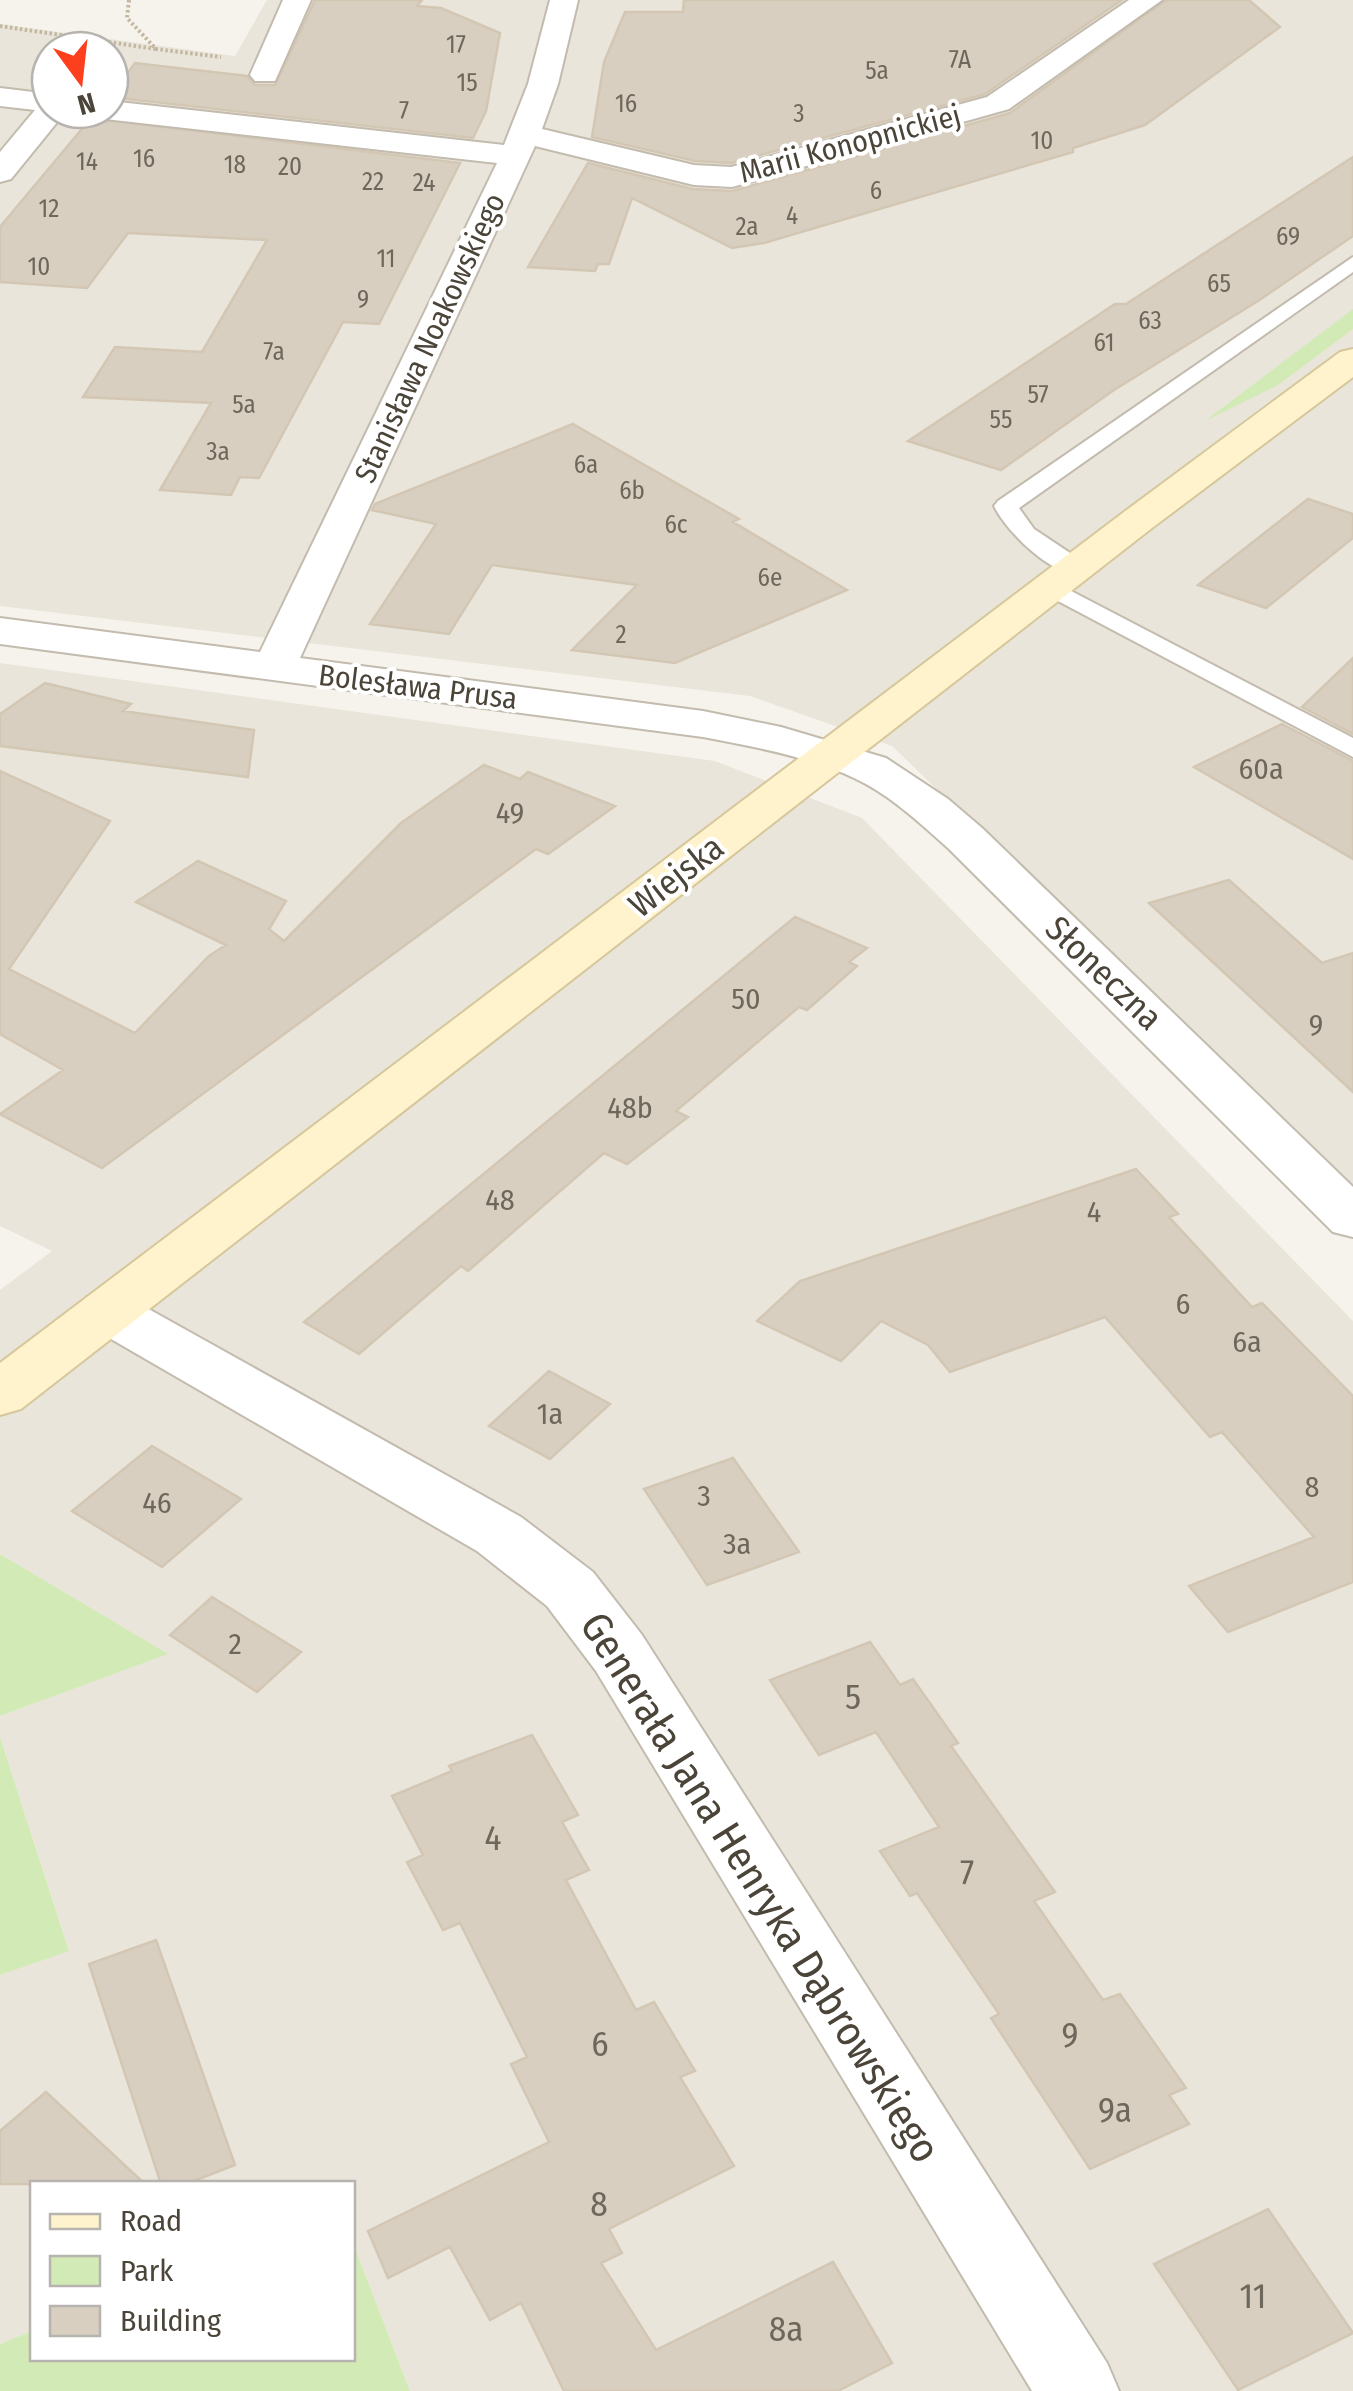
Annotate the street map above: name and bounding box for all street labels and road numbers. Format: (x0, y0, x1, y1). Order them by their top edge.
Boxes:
street label: Marii Konopnickiej (735, 97, 965, 191)
street label: Stanisława Noakowskiego (347, 188, 513, 488)
street label: Bolesława Prusa (317, 657, 519, 717)
street label: Wiejska (620, 826, 732, 926)
street label: Słoneczna (1037, 907, 1171, 1039)
street label: Generała Jana Henryka Dąbrowskiego (570, 1603, 951, 2172)

